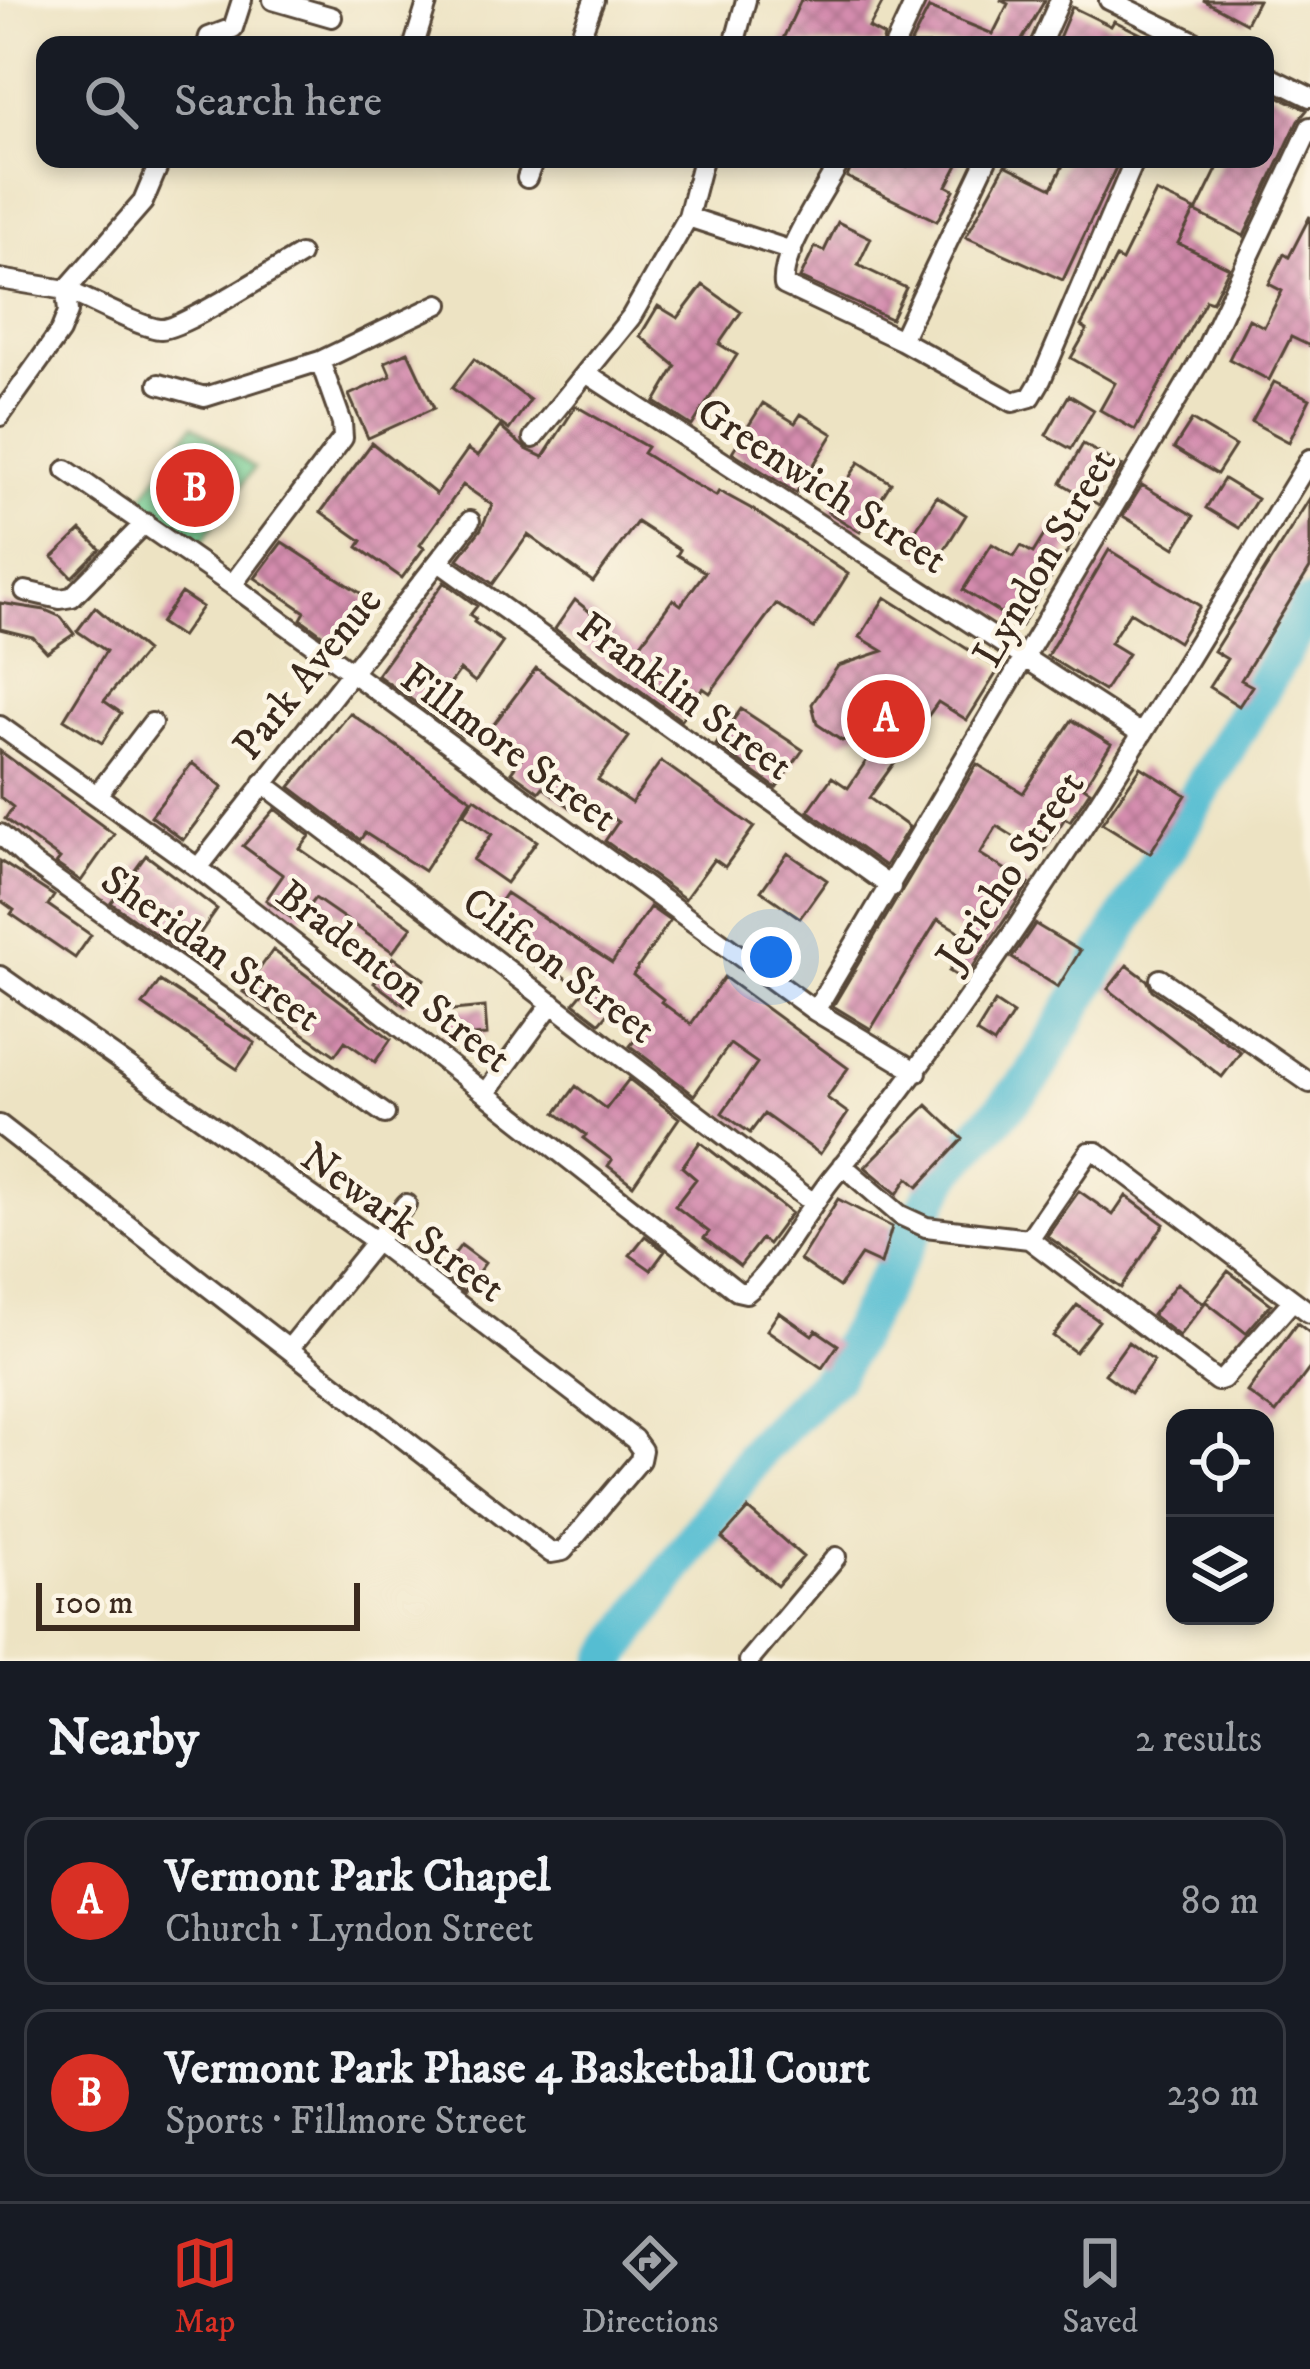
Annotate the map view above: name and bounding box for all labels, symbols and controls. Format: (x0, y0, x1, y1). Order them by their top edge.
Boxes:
search box (36, 36, 1274, 168)
icon: search (78, 69, 144, 135)
text: Search here (174, 74, 382, 130)
street label: Greenwich Street (687, 386, 956, 587)
street label: Lyndon Street (962, 440, 1129, 677)
pin: B (156, 443, 234, 533)
street label: Park Avenue (222, 576, 394, 771)
street label: Franklin Street (566, 602, 802, 793)
street label: Fillmore Street (390, 652, 627, 844)
pin: A (847, 674, 925, 764)
street label: Jericho Street (924, 761, 1097, 983)
street label: Sheridan Street (90, 854, 330, 1044)
street label: Bradenton Street (265, 869, 521, 1085)
street label: Clifton Street (451, 877, 665, 1056)
your location (741, 927, 801, 987)
street label: Newark Street (290, 1132, 515, 1315)
map controls (1166, 1409, 1274, 1625)
button: locate (1166, 1409, 1274, 1517)
button: layers (1166, 1517, 1274, 1625)
scale bar (36, 1577, 360, 1630)
text: 100 m (54, 1583, 133, 1624)
text: Nearby (48, 1707, 199, 1771)
text: 2 results (1135, 1715, 1262, 1764)
text: Vermont Park Chapel (165, 1849, 550, 1905)
text: A (78, 1877, 102, 1926)
text: 80 m (1181, 1877, 1259, 1926)
text: Church · Lyndon Street (165, 1905, 534, 1954)
text: Vermont Park Phase 4 Basketball Court (165, 2041, 870, 2097)
text: B (78, 2069, 102, 2118)
text: 230 m (1167, 2069, 1259, 2118)
text: Sports · Fillmore Street (165, 2097, 527, 2146)
tab: Map (172, 2230, 238, 2343)
tab: Directions (582, 2230, 718, 2343)
tab: Saved (1062, 2230, 1138, 2343)

